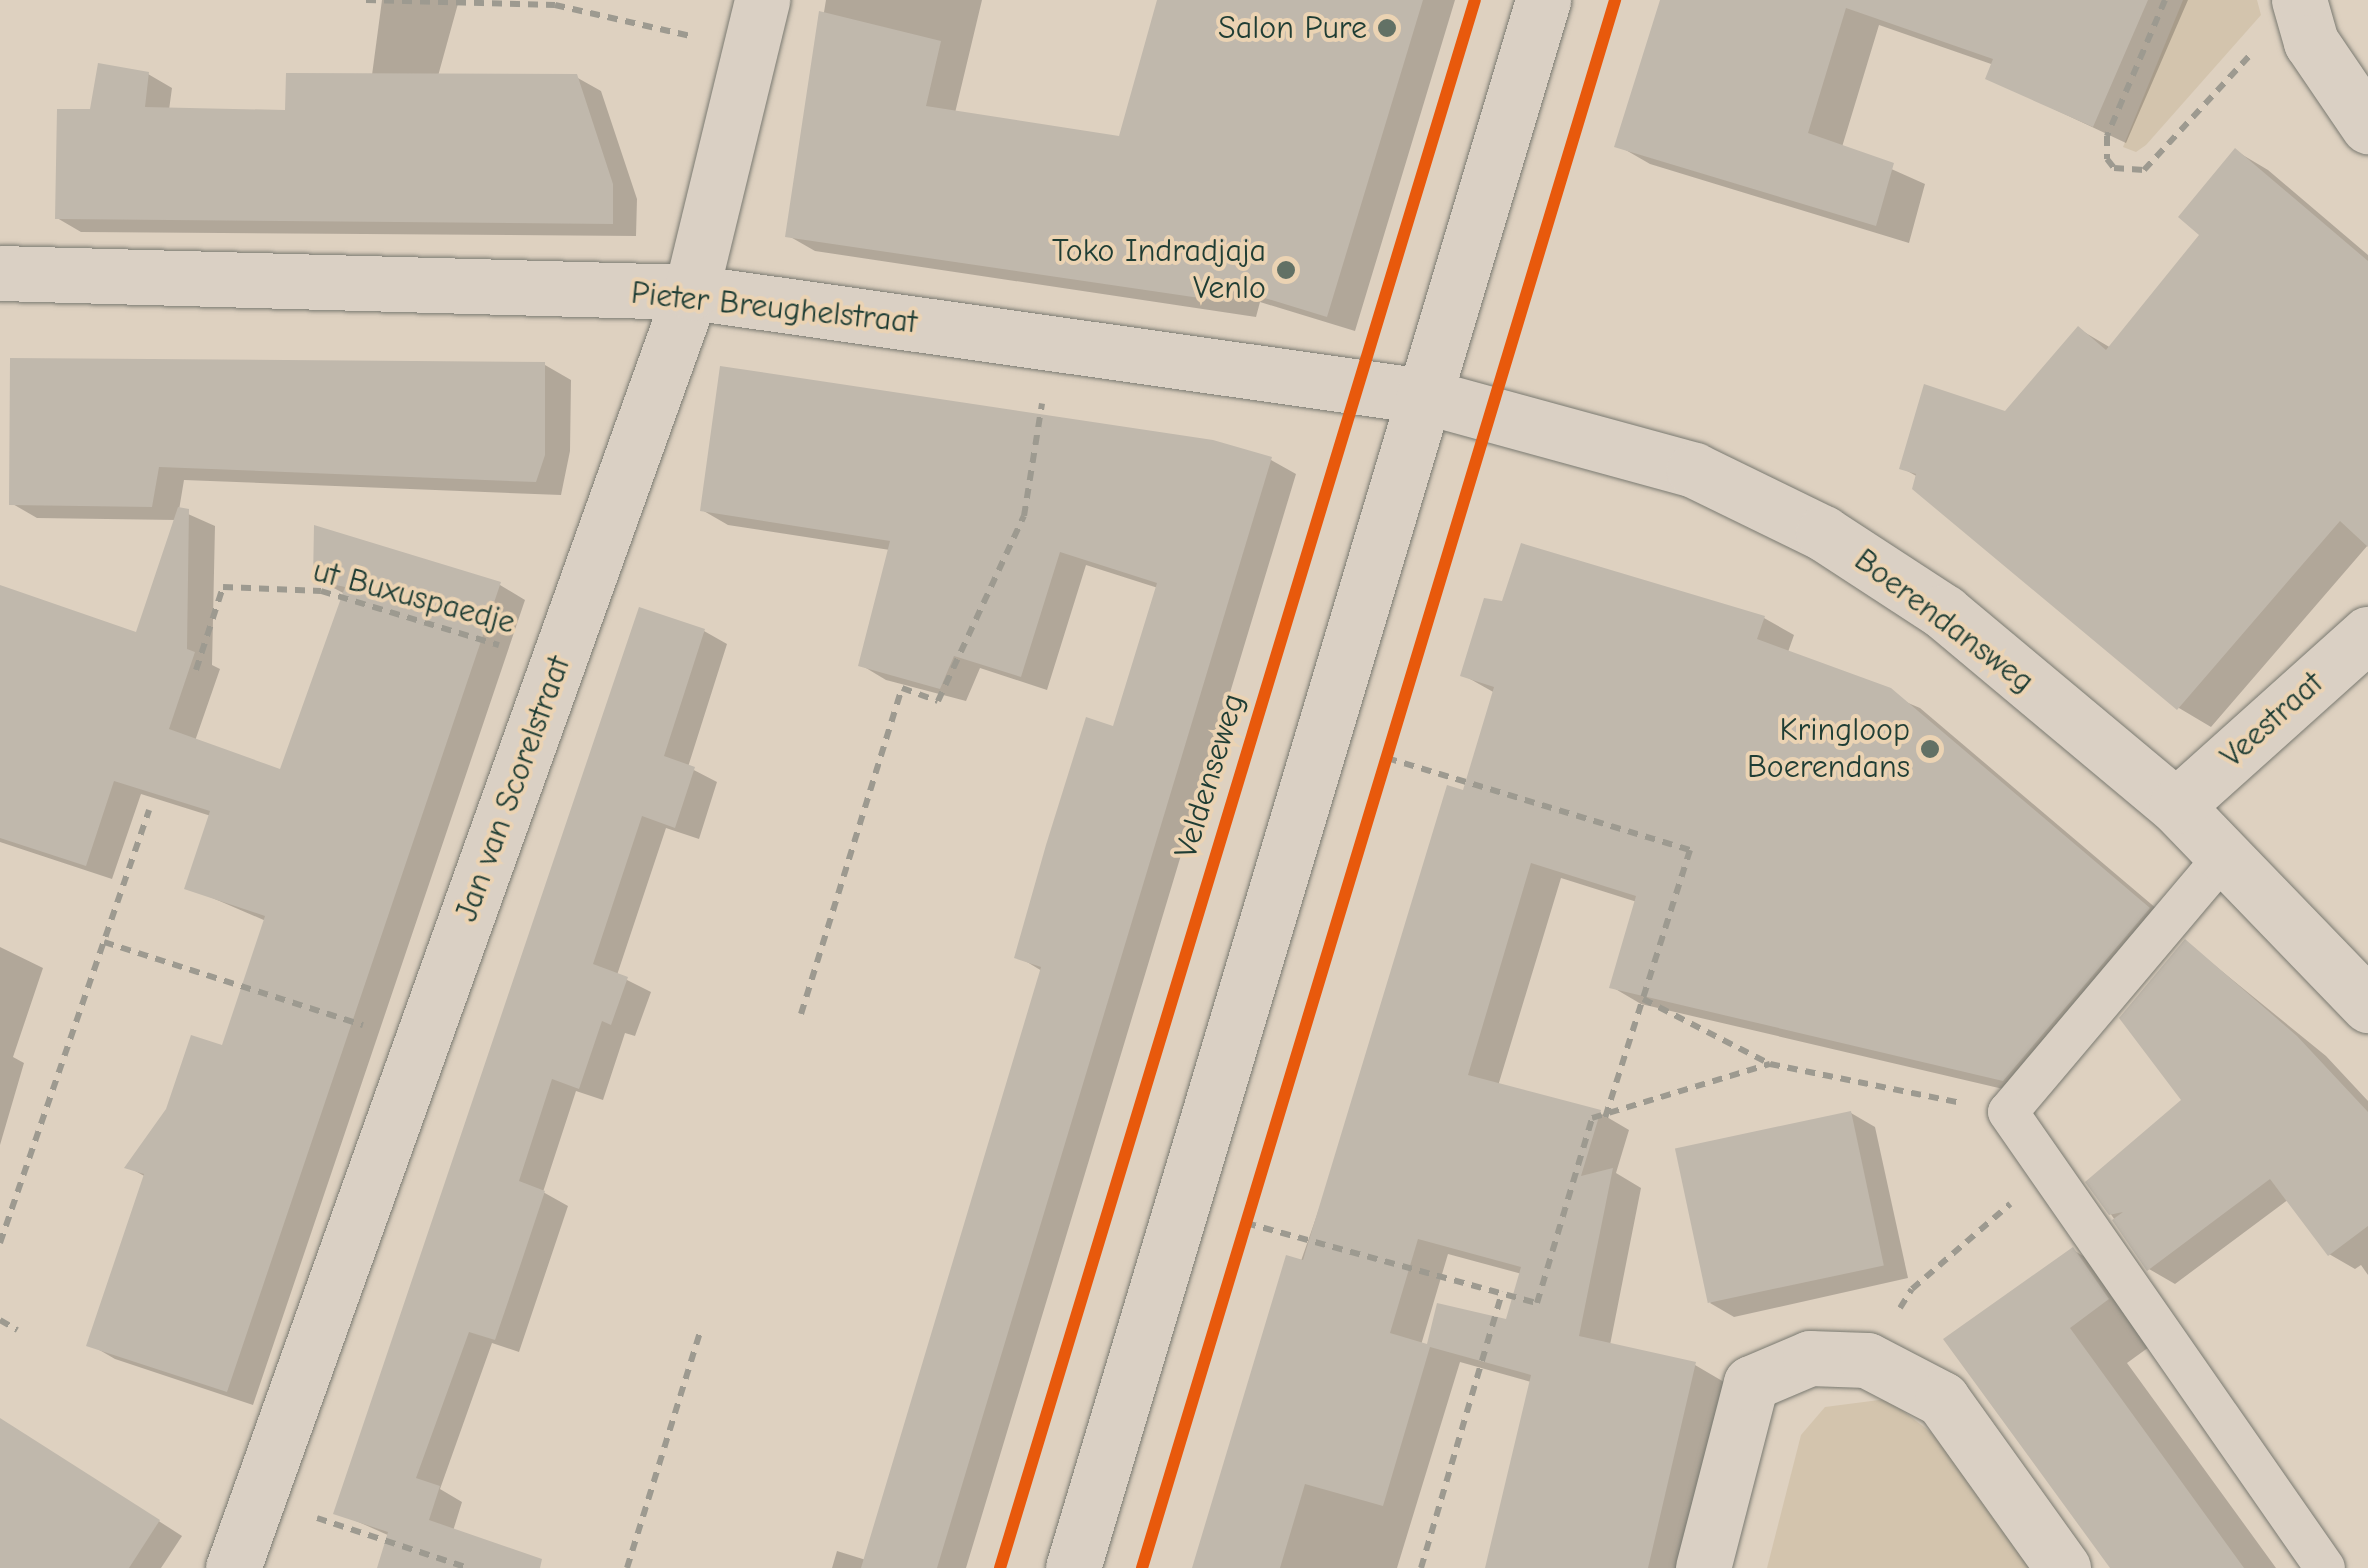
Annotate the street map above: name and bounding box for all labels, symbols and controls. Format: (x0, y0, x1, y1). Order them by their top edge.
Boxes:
place label: Salon Pure (1218, 9, 1367, 47)
marker: Salon Pure (1376, 17, 1398, 39)
place label: Toko Indradjaja Venlo (1052, 233, 1266, 308)
marker: Toko Indradjaja Venlo (1275, 259, 1297, 281)
street label: Pieter Breughelstraat (629, 274, 919, 342)
street label: Boerendansweg (1847, 541, 2041, 701)
street label: ut Buxuspaedje (309, 552, 519, 642)
street label: Jan van Scorelstraat (447, 651, 579, 927)
street label: Veestraat (2213, 664, 2331, 776)
street label: Veldenseweg (1167, 689, 1253, 863)
place label: Kringloop Boerendans (1747, 712, 1910, 787)
marker: Kringloop Boerendans (1919, 738, 1941, 760)

